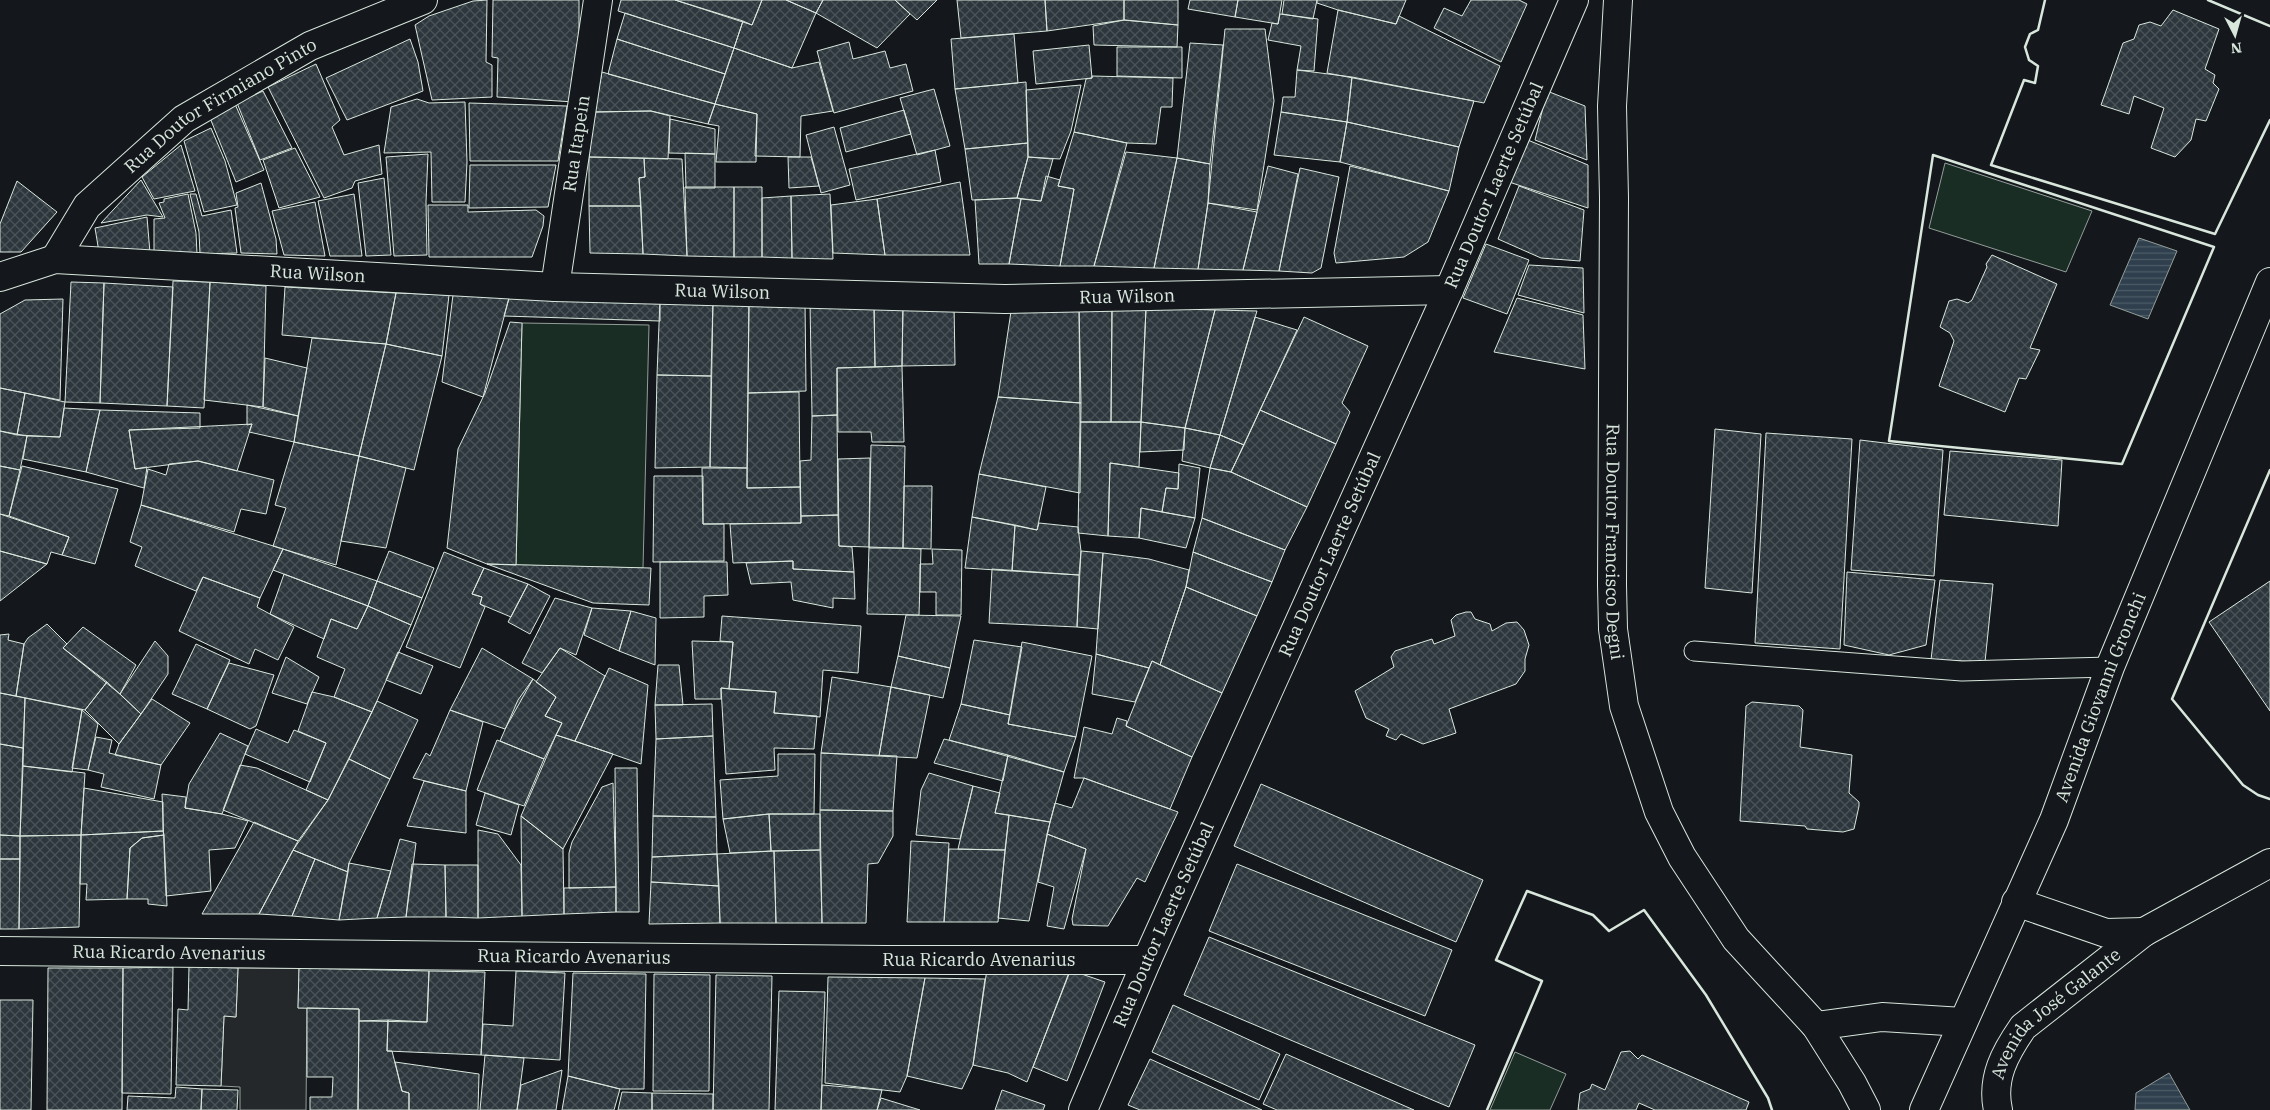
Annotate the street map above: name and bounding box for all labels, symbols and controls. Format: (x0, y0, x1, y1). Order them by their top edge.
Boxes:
north arrow (2210, 10, 2260, 60)
street label: Rua Doutor Firmiano Pinto (119, 33, 320, 178)
text: N (2230, 38, 2243, 57)
street label: Rua Doutor Laerte Setúbal (1439, 78, 1548, 292)
street label: Rua Itapein (557, 94, 595, 194)
street label: Rua Wilson (269, 259, 366, 287)
street label: Rua Wilson (674, 278, 771, 304)
street label: Rua Wilson (1079, 284, 1175, 308)
street label: Rua Doutor Francisco Degni (1601, 423, 1629, 662)
street label: Rua Doutor Laerte Setúbal (1273, 448, 1386, 660)
street label: Avenida Giovanni Gronchi (2050, 589, 2151, 805)
street label: Rua Doutor Laerte Setúbal (1108, 818, 1219, 1031)
street label: Rua Ricardo Avenarius (72, 940, 266, 965)
street label: Avenida José Galante (1986, 943, 2125, 1082)
street label: Rua Ricardo Avenarius (477, 944, 671, 969)
street label: Rua Ricardo Avenarius (882, 948, 1076, 971)

